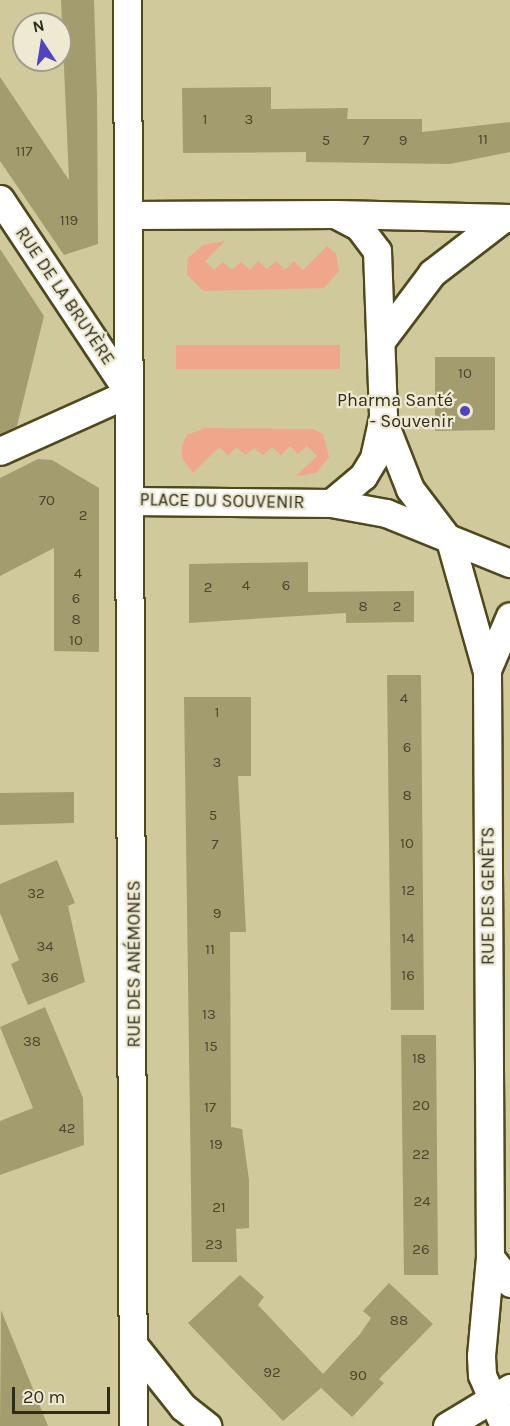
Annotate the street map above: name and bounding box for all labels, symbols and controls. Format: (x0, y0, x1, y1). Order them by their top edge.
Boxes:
north arrow (12, 12, 72, 72)
text: N (31, 15, 46, 36)
house number: 1 (203, 111, 207, 129)
house number: 3 (245, 111, 253, 129)
house number: 11 (478, 131, 488, 149)
house number: 5 (322, 132, 330, 150)
house number: 7 (362, 132, 370, 150)
house number: 9 (399, 132, 407, 150)
house number: 117 (16, 143, 32, 161)
house number: 119 (60, 212, 78, 230)
street label: RUE DE LA BRUYÈRE (11, 223, 119, 369)
house number: 10 (458, 365, 472, 383)
place label: Pharma Santé - Souvenir (337, 390, 453, 432)
marker: Pharma Santé - Souvenir (458, 404, 472, 418)
street label: PLACE DU SOUVENIR (139, 489, 305, 513)
house number: 70 (39, 492, 55, 510)
house number: 2 (79, 507, 87, 525)
house number: 4 (74, 565, 82, 583)
house number: 4 (242, 577, 250, 595)
house number: 6 (282, 577, 290, 595)
house number: 2 (204, 579, 212, 597)
house number: 6 (72, 590, 80, 608)
house number: 8 (358, 598, 368, 616)
house number: 2 (393, 598, 401, 616)
house number: 8 (71, 611, 81, 629)
house number: 10 (69, 632, 83, 650)
house number: 4 (400, 690, 408, 708)
house number: 1 (215, 704, 219, 722)
house number: 6 (403, 739, 411, 757)
house number: 3 (213, 754, 221, 772)
house number: 8 (402, 787, 412, 805)
house number: 5 (209, 807, 217, 825)
street label: RUE DES GENÊTS (477, 827, 499, 965)
house number: 10 (400, 835, 414, 853)
house number: 7 (211, 836, 219, 854)
street label: RUE DES ANÉMONES (123, 880, 145, 1048)
house number: 12 (401, 882, 415, 900)
house number: 32 (27, 885, 45, 903)
house number: 9 (213, 905, 221, 923)
house number: 14 (401, 930, 415, 948)
house number: 34 (36, 938, 54, 956)
house number: 11 (205, 941, 215, 959)
house number: 16 (401, 967, 415, 985)
house number: 36 (41, 969, 59, 987)
house number: 13 (202, 1006, 216, 1024)
house number: 38 (23, 1033, 41, 1051)
house number: 15 (204, 1038, 218, 1056)
house number: 18 (412, 1050, 426, 1068)
house number: 20 (412, 1097, 430, 1115)
house number: 17 (204, 1099, 216, 1117)
house number: 42 (58, 1120, 76, 1138)
house number: 19 (209, 1136, 223, 1154)
house number: 22 (412, 1146, 430, 1164)
house number: 24 (413, 1193, 431, 1211)
house number: 21 (212, 1199, 226, 1217)
house number: 23 (205, 1236, 223, 1254)
house number: 26 (412, 1241, 430, 1259)
house number: 88 (390, 1312, 408, 1330)
house number: 92 (263, 1364, 281, 1382)
house number: 90 (349, 1367, 367, 1385)
scale bar (15, 1375, 112, 1413)
text: 20 m (23, 1386, 65, 1408)

